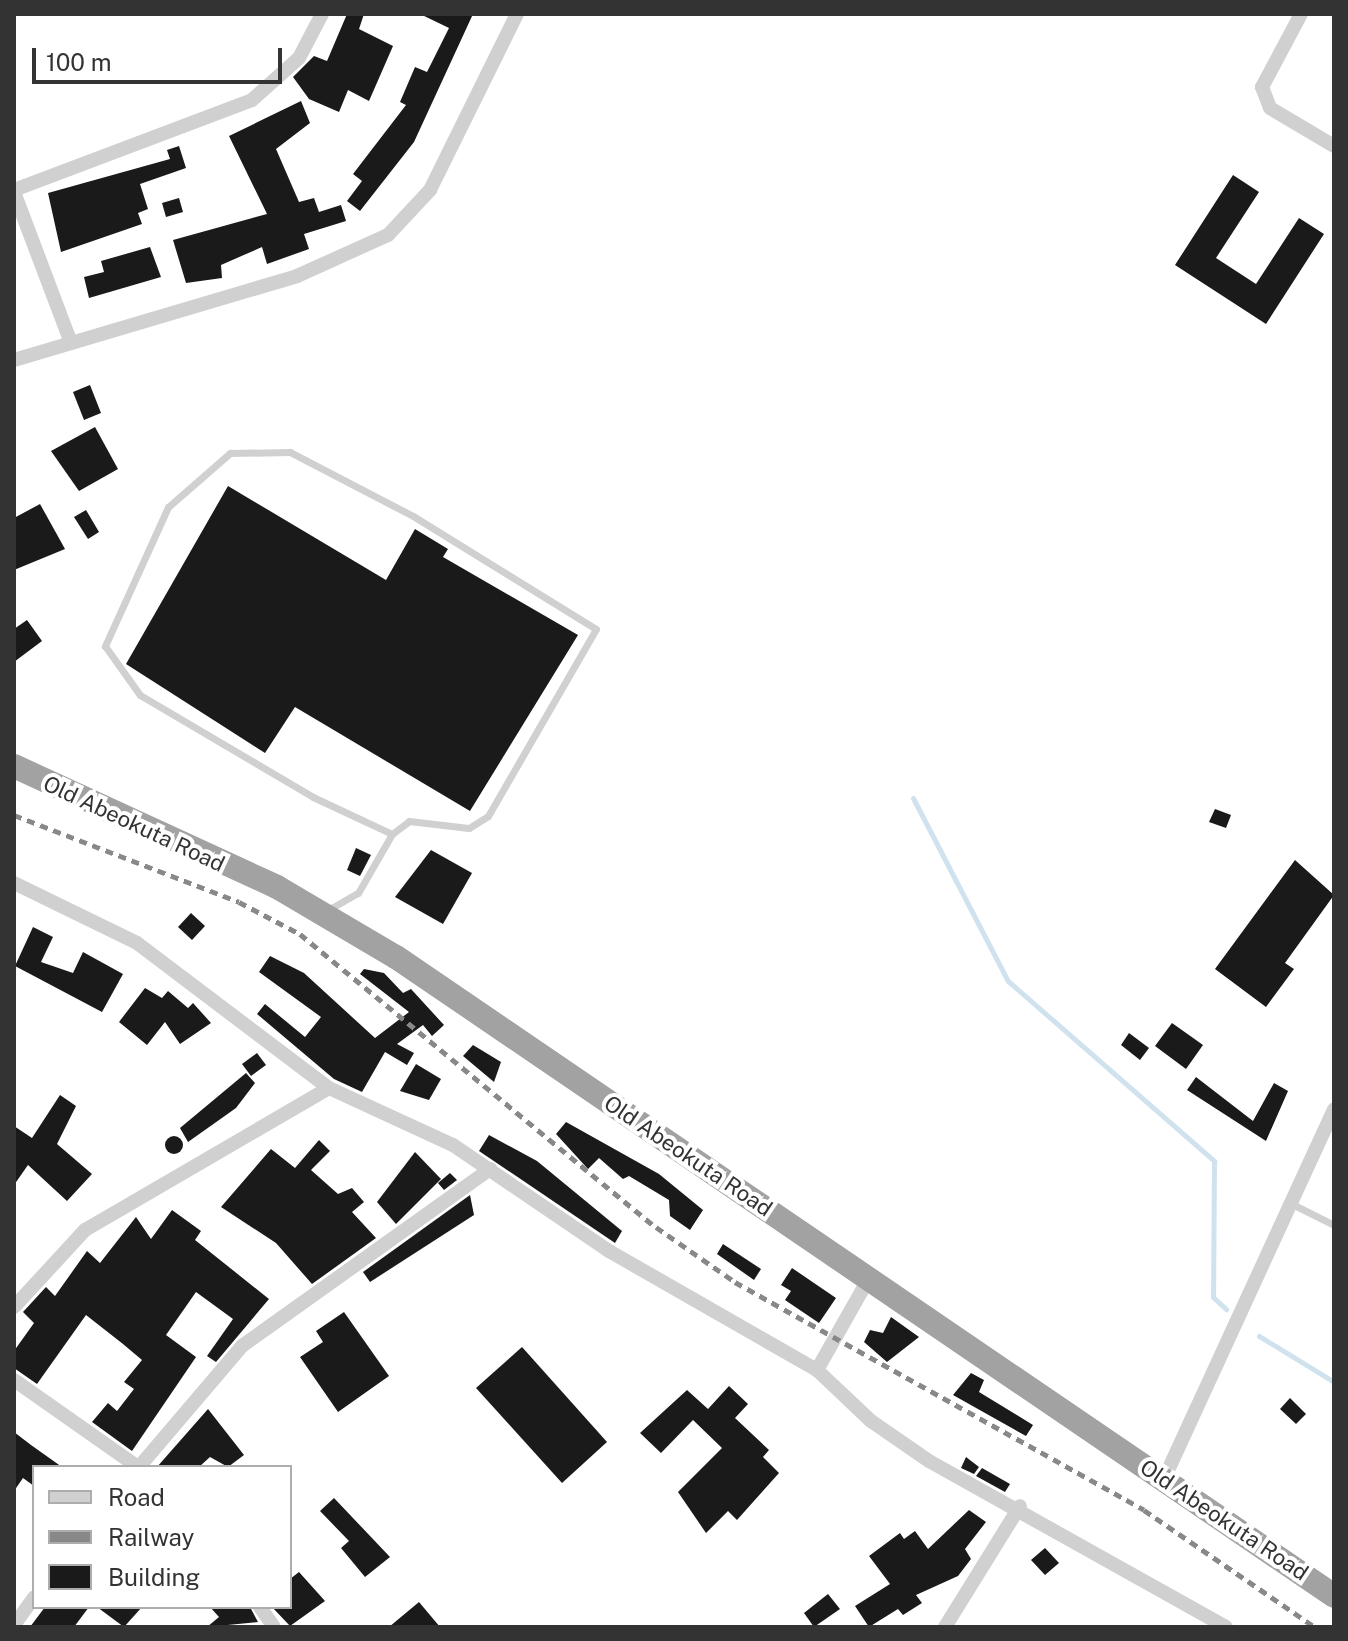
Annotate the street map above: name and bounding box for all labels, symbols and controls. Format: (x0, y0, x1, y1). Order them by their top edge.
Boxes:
scale bar (36, 32, 286, 82)
text: 100 m (46, 48, 112, 76)
street label: Old Abeokuta Road (39, 770, 229, 878)
street label: Old Abeokuta Road (599, 1090, 777, 1222)
street label: Old Abeokuta Road (1135, 1454, 1313, 1586)
legend (32, 1465, 292, 1609)
text: Road (108, 1483, 165, 1511)
text: Railway (108, 1523, 194, 1551)
text: Building (108, 1563, 200, 1591)

